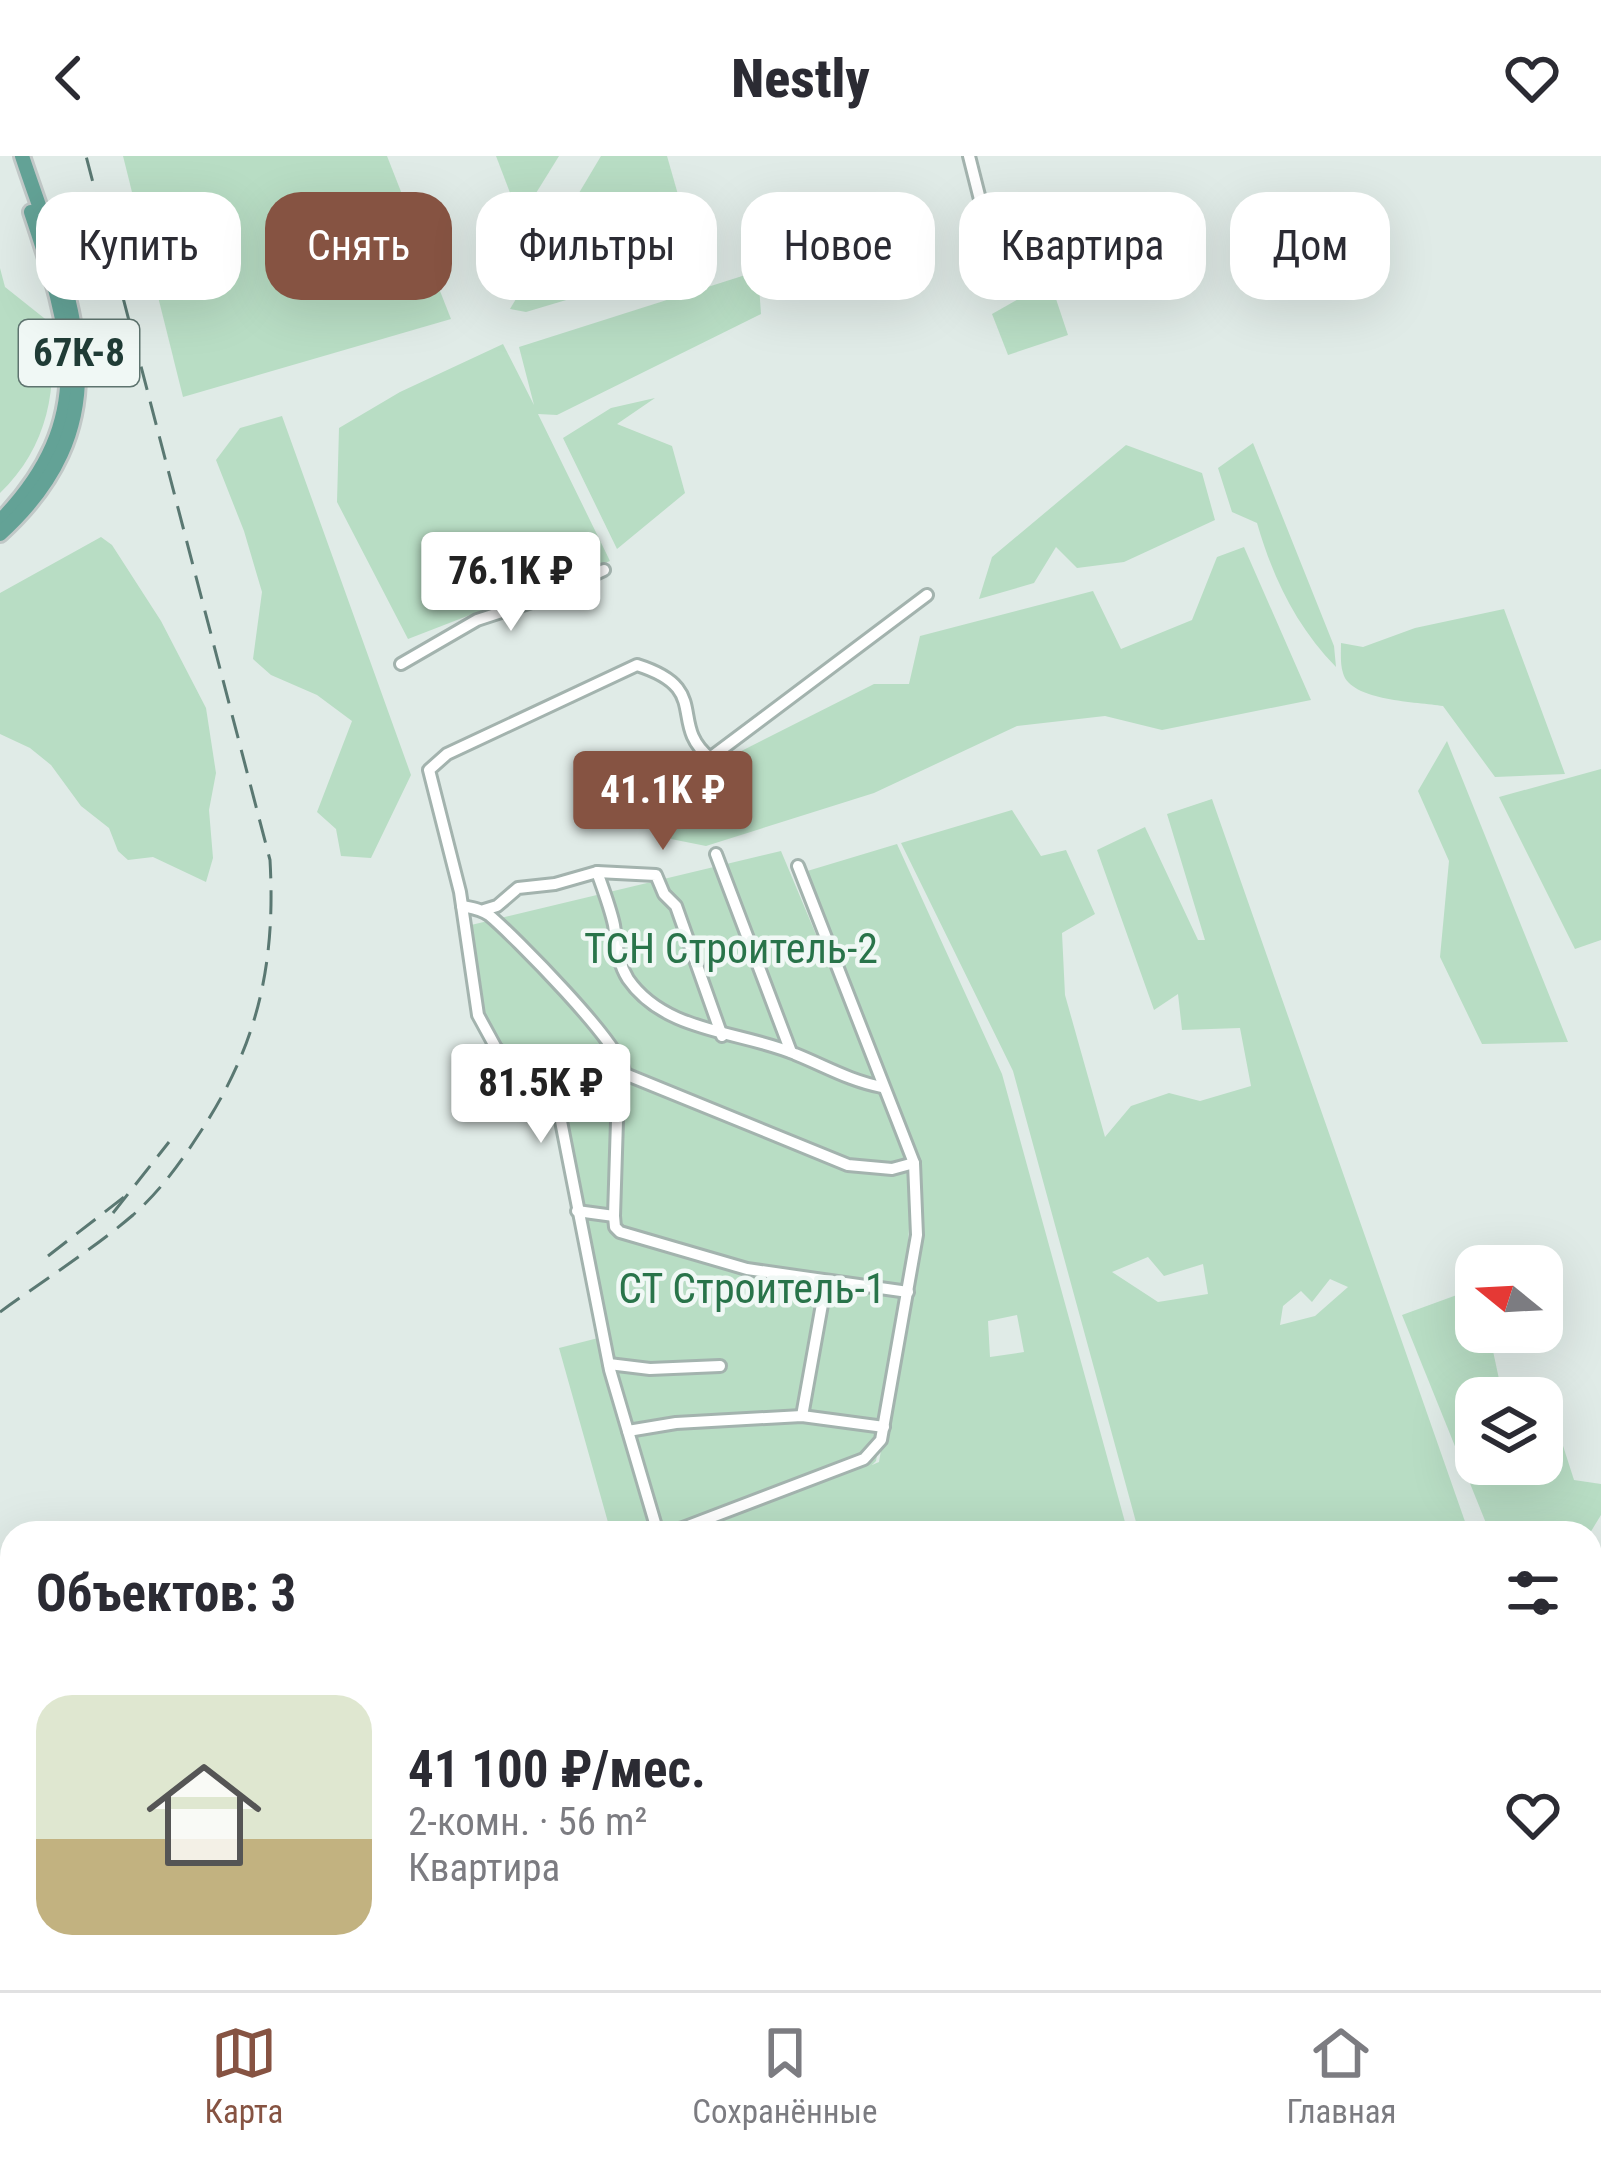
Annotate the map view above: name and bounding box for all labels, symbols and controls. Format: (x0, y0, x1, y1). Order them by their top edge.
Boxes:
icon: back (36, 45, 102, 111)
icon: heart (1499, 45, 1565, 111)
text: Nestly (731, 47, 870, 110)
chip: Купить (36, 192, 241, 300)
chip: Снять (265, 192, 452, 300)
chip: Фильтры (476, 192, 717, 300)
chip: Новое (741, 192, 935, 300)
chip: Квартира (959, 192, 1206, 300)
chip: Дом (1230, 192, 1390, 300)
road number: 67К-8 (19, 320, 139, 386)
pin: 76.1K ₽ (400, 532, 622, 634)
text: 76.1K ₽ (448, 548, 574, 594)
pin: 41.1K ₽ (552, 751, 774, 853)
text: 41.1K ₽ (600, 767, 726, 813)
park label: ТСН Строитель-2 (584, 924, 878, 973)
pin: 81.5K ₽ (430, 1044, 652, 1146)
text: 81.5K ₽ (478, 1060, 604, 1106)
north arrow (1455, 1245, 1563, 1353)
map controls (1455, 1245, 1563, 1485)
park label: СТ Строитель-1 (618, 1264, 886, 1313)
button: layers (1455, 1377, 1563, 1485)
icon: filters (1500, 1560, 1566, 1626)
text: Объектов: 3 (36, 1564, 296, 1623)
text: 41 100 ₽/мес. (408, 1740, 706, 1799)
icon: home (132, 1743, 276, 1887)
icon: heart (1500, 1782, 1566, 1848)
text: 2-комн. · 56 m² (408, 1799, 647, 1845)
text: Квартира (408, 1845, 560, 1891)
tab: Карта (204, 2020, 283, 2131)
tab: Сохранённые (692, 2020, 878, 2131)
tab: Главная (1286, 2020, 1397, 2131)

